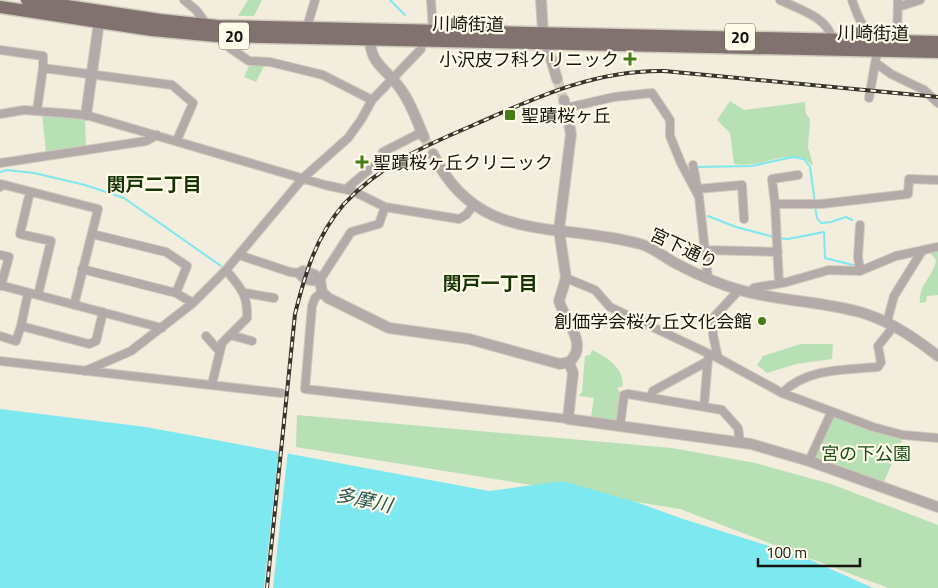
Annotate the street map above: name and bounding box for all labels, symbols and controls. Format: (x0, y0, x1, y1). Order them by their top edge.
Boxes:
street label: 川崎街道 (432, 10, 504, 38)
street label: 川崎街道 (837, 19, 909, 47)
road number: 20 (219, 22, 249, 50)
road number: 20 (725, 24, 755, 51)
place label: 小沢皮フ科クリニック (439, 46, 619, 73)
marker: 小沢皮フ科クリニック (623, 52, 637, 66)
place label: 聖蹟桜ヶ丘 (521, 102, 611, 129)
marker: 聖蹟桜ヶ丘 (503, 108, 517, 122)
place label: 聖蹟桜ヶ丘クリニック (373, 149, 553, 176)
marker: 聖蹟桜ヶ丘クリニック (355, 155, 369, 169)
district label: 関戸二丁目 (106, 169, 202, 198)
street label: 宮下通り (646, 221, 722, 275)
district label: 関戸一丁目 (442, 268, 538, 297)
place label: 創価学会桜ケ丘文化会館 (554, 308, 752, 335)
marker: 創価学会桜ケ丘文化会館 (756, 315, 768, 327)
park label: 宮の下公園 (821, 440, 911, 467)
water label: 多摩川 (333, 479, 397, 520)
scale bar (758, 536, 860, 568)
text: 100 m (766, 541, 807, 564)

